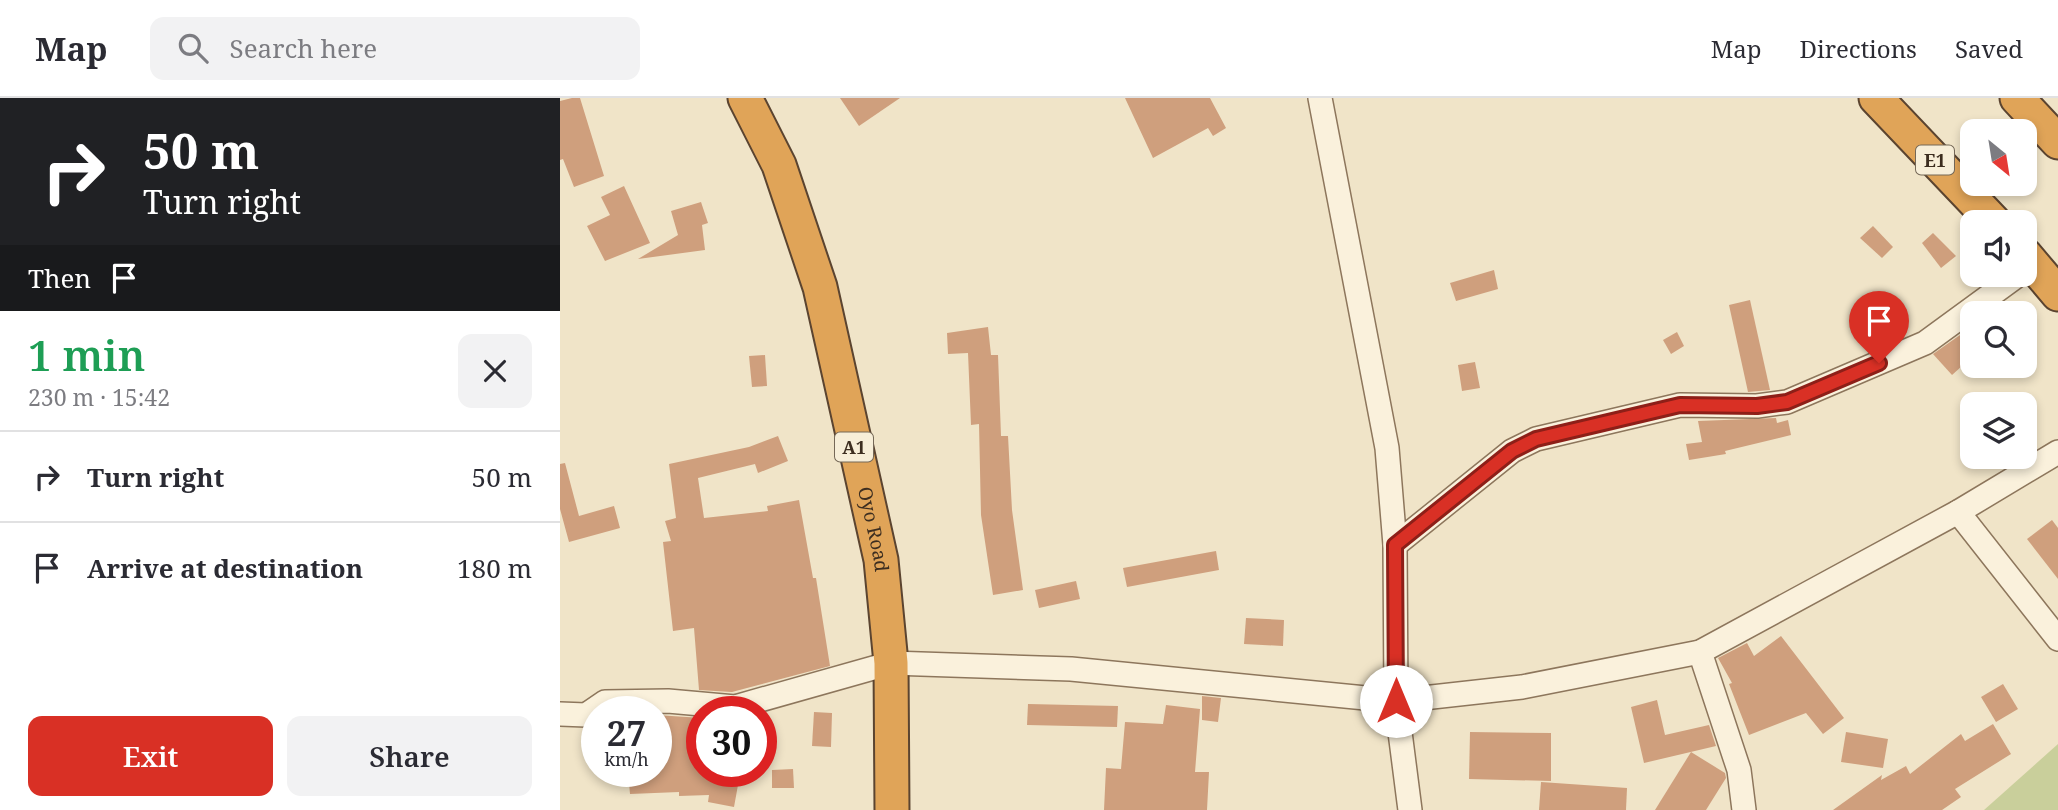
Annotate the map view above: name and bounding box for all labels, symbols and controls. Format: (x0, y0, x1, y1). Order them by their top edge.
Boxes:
search box (150, 17, 640, 80)
text: Map (35, 26, 108, 71)
icon: search (174, 29, 212, 67)
text: Search here (230, 30, 377, 66)
text: Map (1711, 32, 1762, 65)
text: Directions (1800, 32, 1917, 65)
text: Saved (1955, 32, 2023, 65)
text: 50 m (143, 117, 259, 183)
north arrow (1960, 119, 2037, 196)
map controls (1960, 119, 2037, 469)
icon: right (28, 126, 119, 217)
road number: E1 (1916, 146, 1954, 174)
text: Turn right (143, 180, 301, 223)
button: sound (1960, 210, 2037, 287)
icon: arrive (105, 259, 143, 297)
text: Then (28, 260, 91, 296)
pin (1849, 291, 1909, 363)
button: search (1960, 301, 2037, 378)
icon: arrive (1860, 302, 1898, 340)
text: 1 min (28, 326, 145, 383)
button: close (458, 334, 532, 408)
text: 230 m · 15:42 (28, 381, 170, 413)
button: layers (1960, 392, 2037, 469)
road number: A1 (835, 432, 873, 461)
icon: right (28, 458, 66, 496)
text: Turn right (87, 459, 224, 495)
text: 50 m (472, 459, 532, 495)
street label: Oyo Road (852, 484, 895, 573)
icon: arrive (28, 549, 66, 587)
text: Arrive at destination (87, 550, 363, 586)
text: 180 m (457, 550, 532, 586)
position arrow (1359, 664, 1433, 738)
speed limit sign: 30 (686, 696, 777, 787)
text: 27 (607, 709, 646, 756)
button: Exit (28, 716, 273, 796)
button: Share (287, 716, 532, 796)
text: km/h (604, 747, 649, 771)

